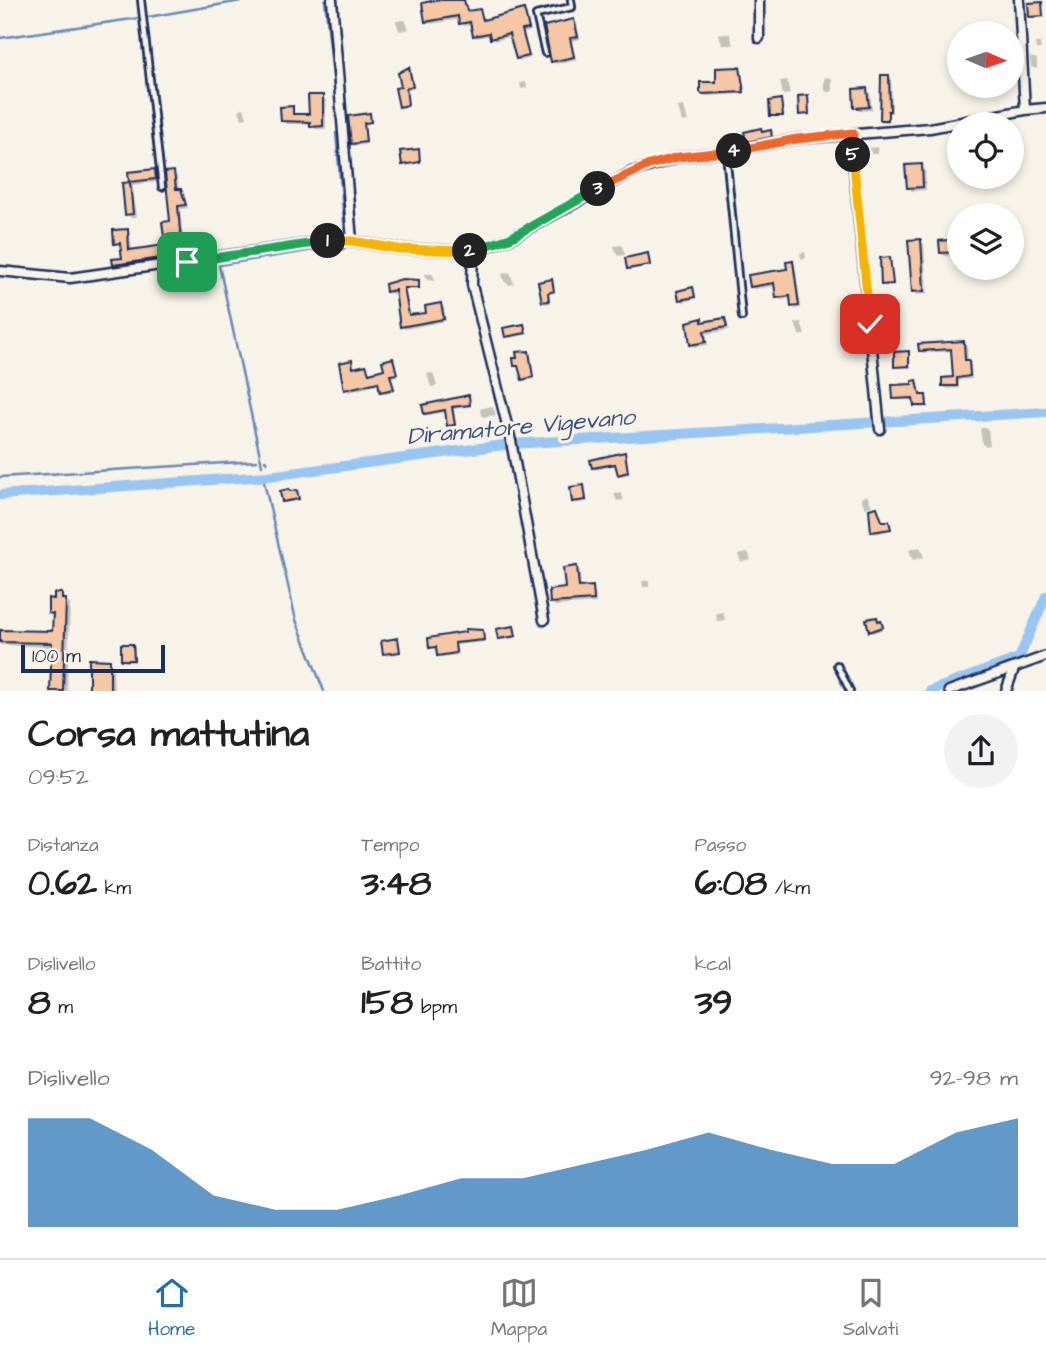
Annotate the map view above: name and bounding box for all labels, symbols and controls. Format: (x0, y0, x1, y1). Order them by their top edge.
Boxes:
north arrow (947, 21, 1024, 98)
map controls (947, 21, 1024, 280)
button: locate (947, 112, 1024, 189)
pin: 4 (716, 134, 752, 168)
text: 4 (727, 137, 740, 164)
pin: 5 (836, 138, 870, 172)
text: 5 (846, 141, 859, 168)
pin: 3 (580, 172, 616, 206)
text: 3 (593, 175, 602, 202)
button: layers (947, 203, 1024, 280)
pin: 1 (310, 224, 346, 258)
text: 1 (326, 227, 329, 254)
pin (157, 232, 217, 292)
pin: 2 (452, 233, 488, 268)
text: 2 (464, 237, 475, 264)
icon: arrive (168, 243, 206, 281)
pin (840, 294, 900, 354)
icon: check (851, 305, 889, 343)
water label: Diramatore Vigevano (406, 400, 638, 455)
scale bar (21, 642, 164, 674)
text: 100 m (32, 643, 81, 670)
text: Corsa mattutina (28, 709, 309, 761)
button: share (944, 714, 1018, 788)
text: 09:52 (28, 761, 89, 793)
text: Distanza (28, 832, 99, 859)
text: Tempo (361, 832, 420, 859)
text: Passo (695, 832, 746, 859)
text: 0.62 (28, 859, 97, 908)
text: 3:48 (361, 859, 432, 908)
text: 6:08 (695, 859, 767, 908)
text: km (97, 875, 131, 902)
text: /km (767, 875, 810, 902)
text: Dislivello (28, 951, 95, 978)
text: Battito (361, 951, 421, 978)
text: kcal (695, 951, 731, 978)
text: 8 (28, 978, 51, 1027)
text: 158 (361, 978, 413, 1027)
text: 39 (695, 978, 732, 1027)
text: m (51, 994, 73, 1021)
text: bpm (413, 994, 457, 1021)
text: Dislivello (28, 1062, 110, 1094)
text: 92–98 m (929, 1062, 1018, 1094)
tab: Home (148, 1274, 195, 1343)
tab: Mappa (491, 1274, 547, 1343)
tab: Salvati (843, 1274, 898, 1343)

